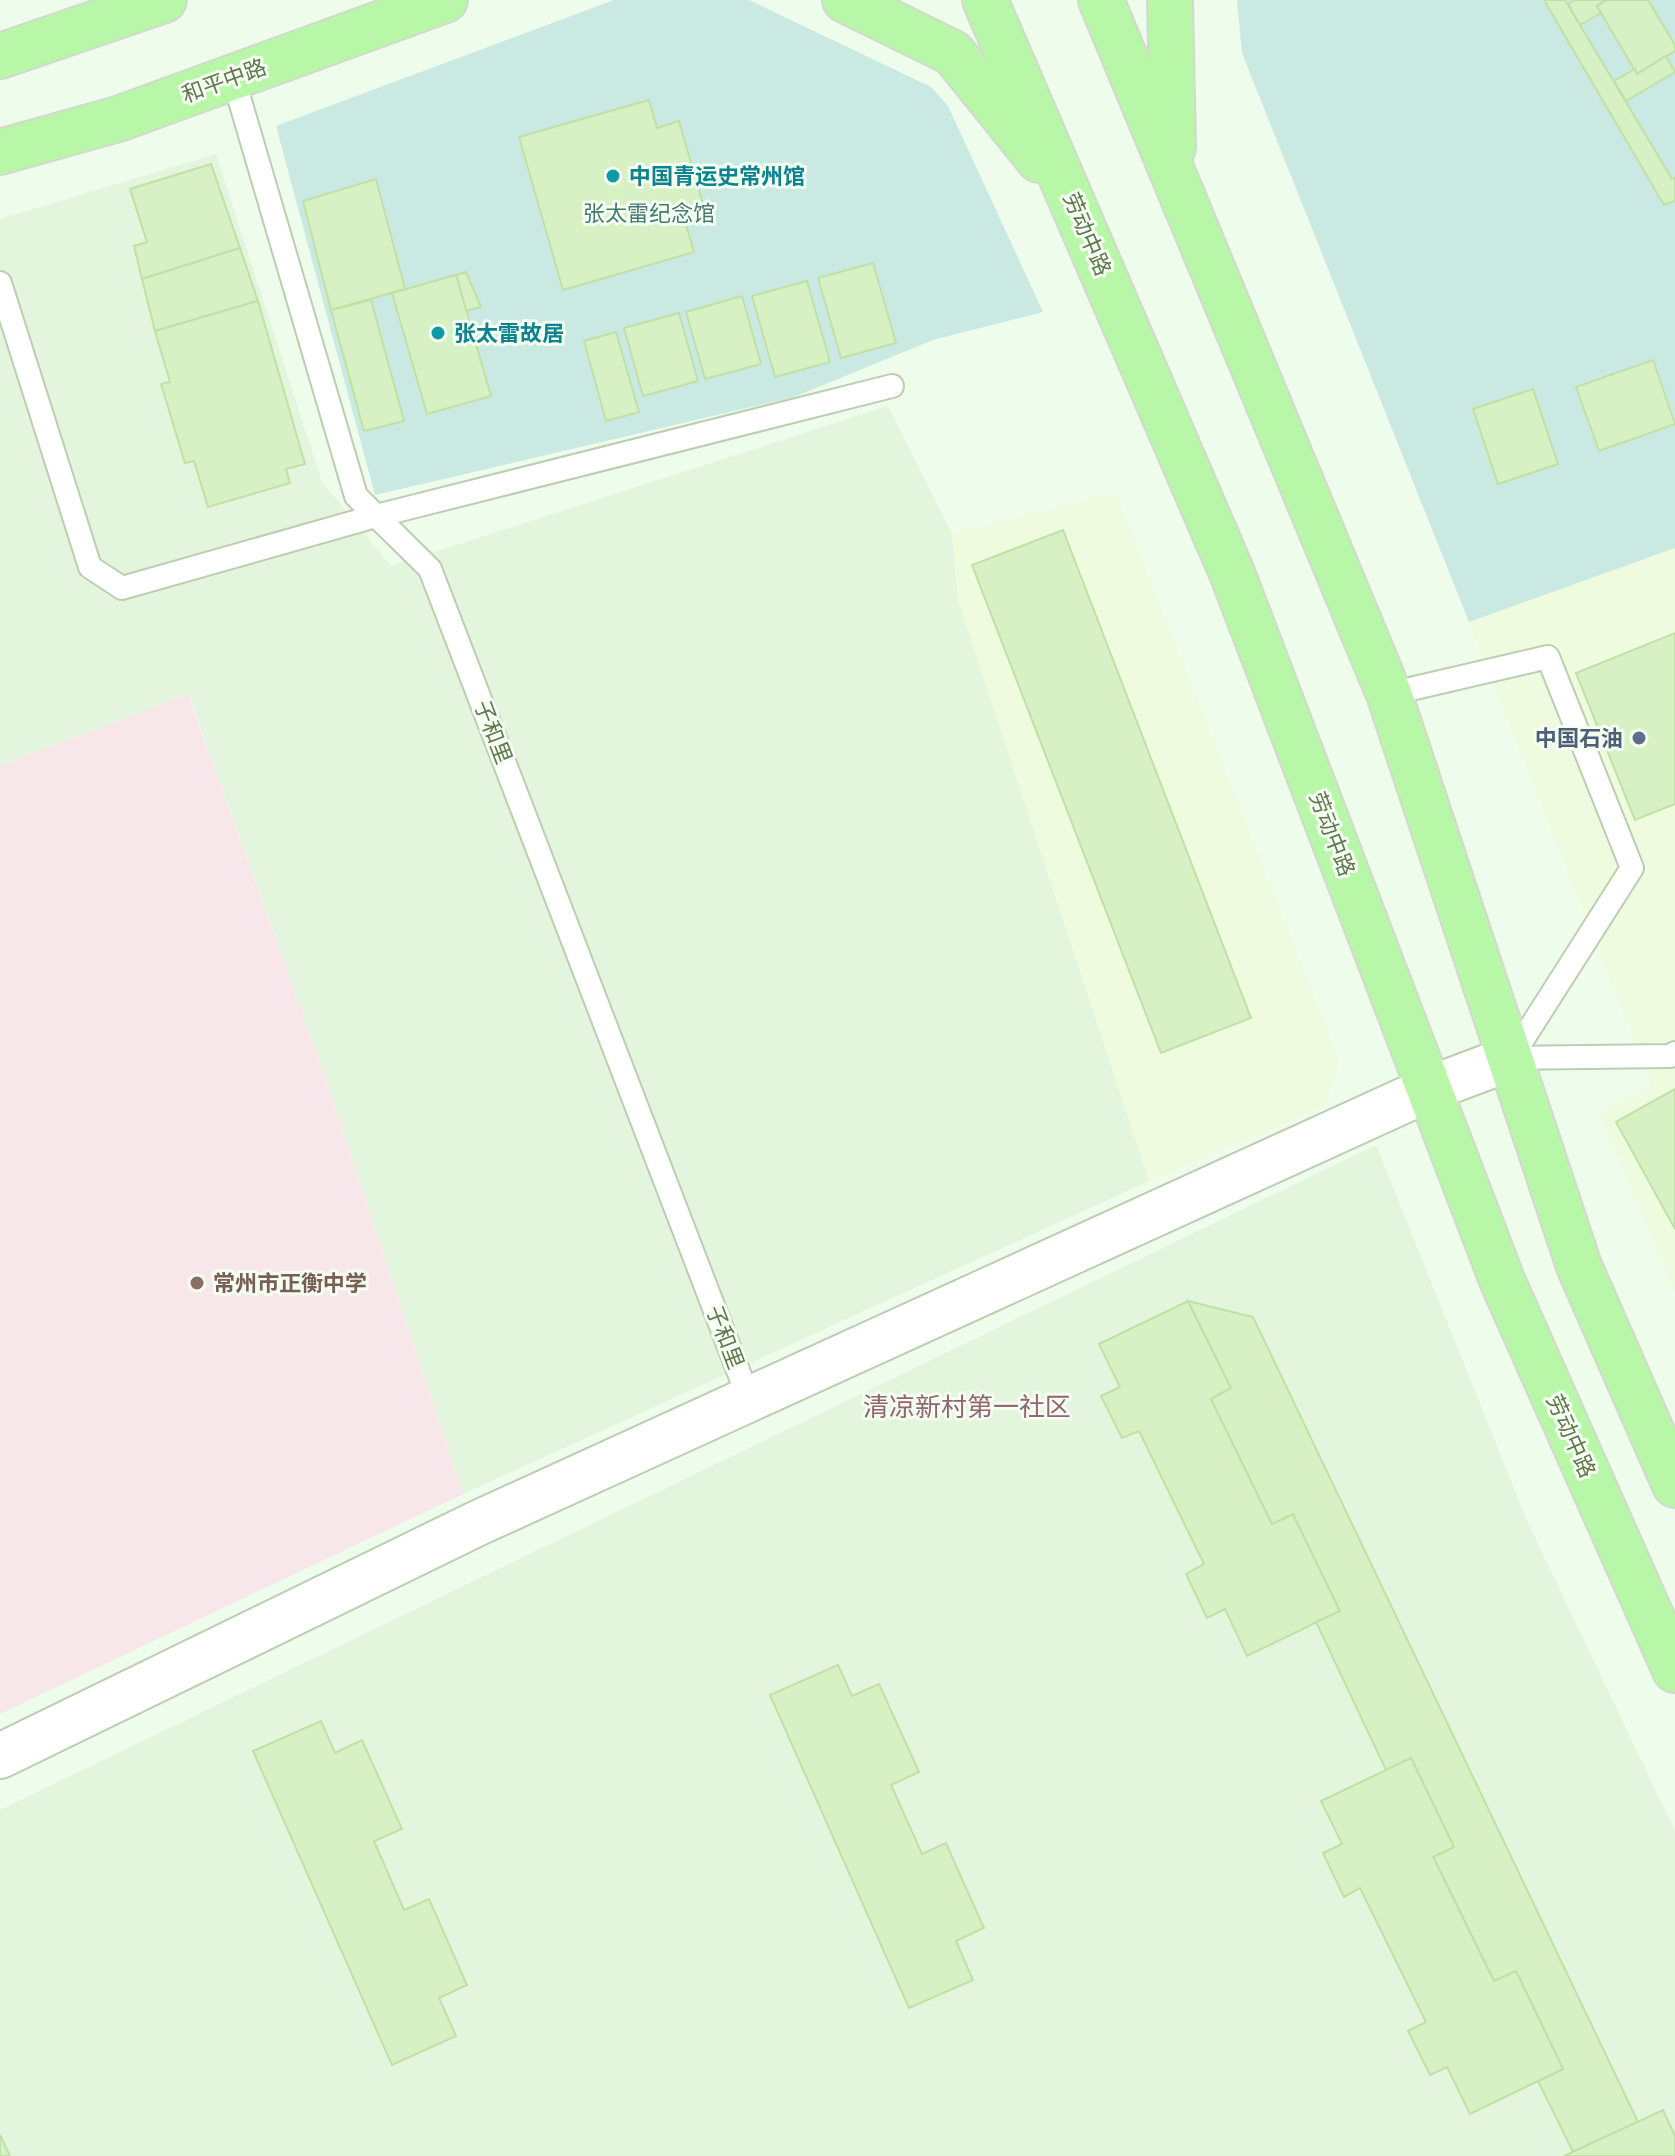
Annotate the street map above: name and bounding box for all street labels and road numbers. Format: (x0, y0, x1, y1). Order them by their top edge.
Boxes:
street label: 和平中路 (178, 54, 270, 108)
street label: 劳动中路 (1058, 189, 1116, 279)
street label: 子和里 (470, 697, 516, 767)
street label: 劳动中路 (1305, 788, 1359, 880)
street label: 子和里 (702, 1302, 748, 1372)
street label: 劳动中路 (1542, 1391, 1600, 1481)

